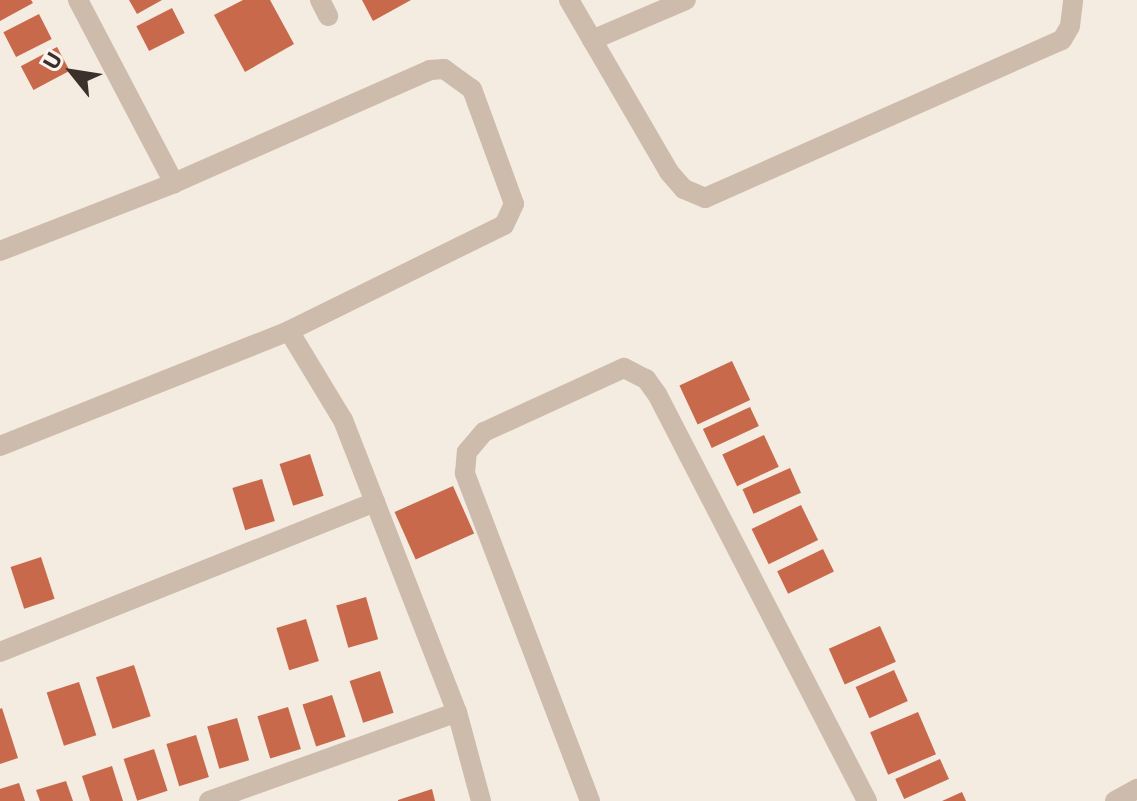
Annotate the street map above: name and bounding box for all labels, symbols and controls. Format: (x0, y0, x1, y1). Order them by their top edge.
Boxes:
north arrow (32, 32, 112, 112)
text: U (36, 47, 66, 73)

